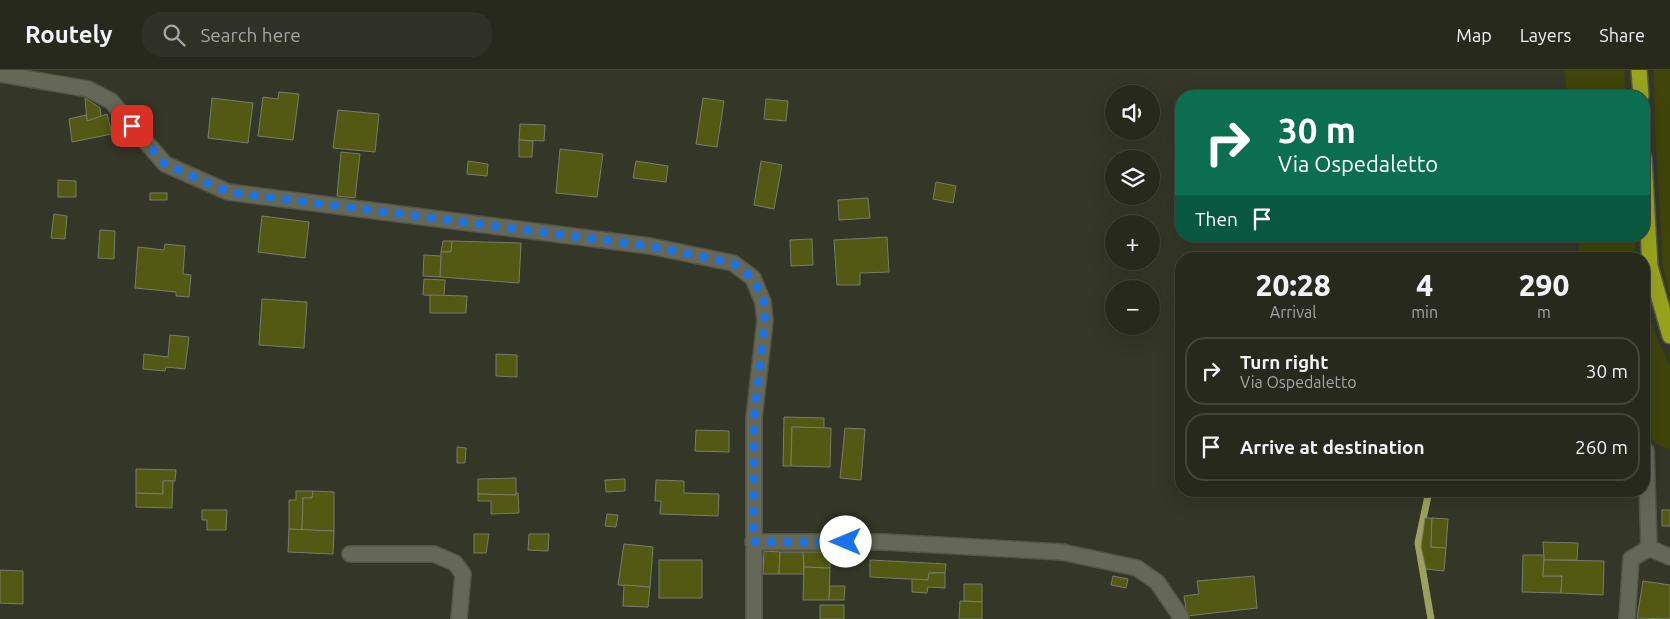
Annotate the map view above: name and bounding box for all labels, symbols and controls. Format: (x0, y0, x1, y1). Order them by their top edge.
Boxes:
search box (142, 12, 492, 57)
text: Routely (25, 21, 112, 48)
icon: search (160, 21, 188, 49)
text: Search here (200, 24, 301, 46)
text: Map (1456, 25, 1492, 45)
text: Layers (1520, 25, 1571, 45)
text: Share (1599, 25, 1645, 45)
map controls (1105, 85, 1160, 335)
button: sound (1105, 85, 1160, 140)
pin (111, 105, 153, 147)
icon: right (1195, 110, 1260, 175)
text: 30 m (1278, 110, 1356, 150)
icon: arrive (118, 112, 146, 140)
button: layers (1105, 150, 1160, 205)
text: Via Ospedaletto (1278, 151, 1438, 176)
icon: arrive (1248, 205, 1276, 233)
text: Then (1195, 208, 1238, 230)
button: + (1105, 215, 1160, 270)
text: 20:28 (1256, 268, 1331, 302)
text: 4 (1416, 268, 1433, 302)
text: 290 (1519, 268, 1569, 302)
button: − (1105, 280, 1160, 335)
text: Arrival (1270, 303, 1316, 321)
text: min (1411, 303, 1438, 321)
text: m (1537, 303, 1551, 321)
text: Turn right (1240, 351, 1328, 373)
icon: right (1197, 357, 1225, 385)
text: 30 m (1586, 360, 1628, 382)
text: Via Ospedaletto (1240, 373, 1357, 391)
icon: arrive (1197, 433, 1225, 461)
text: Arrive at destination (1240, 436, 1425, 458)
text: 260 m (1575, 436, 1628, 458)
position arrow (819, 515, 871, 567)

